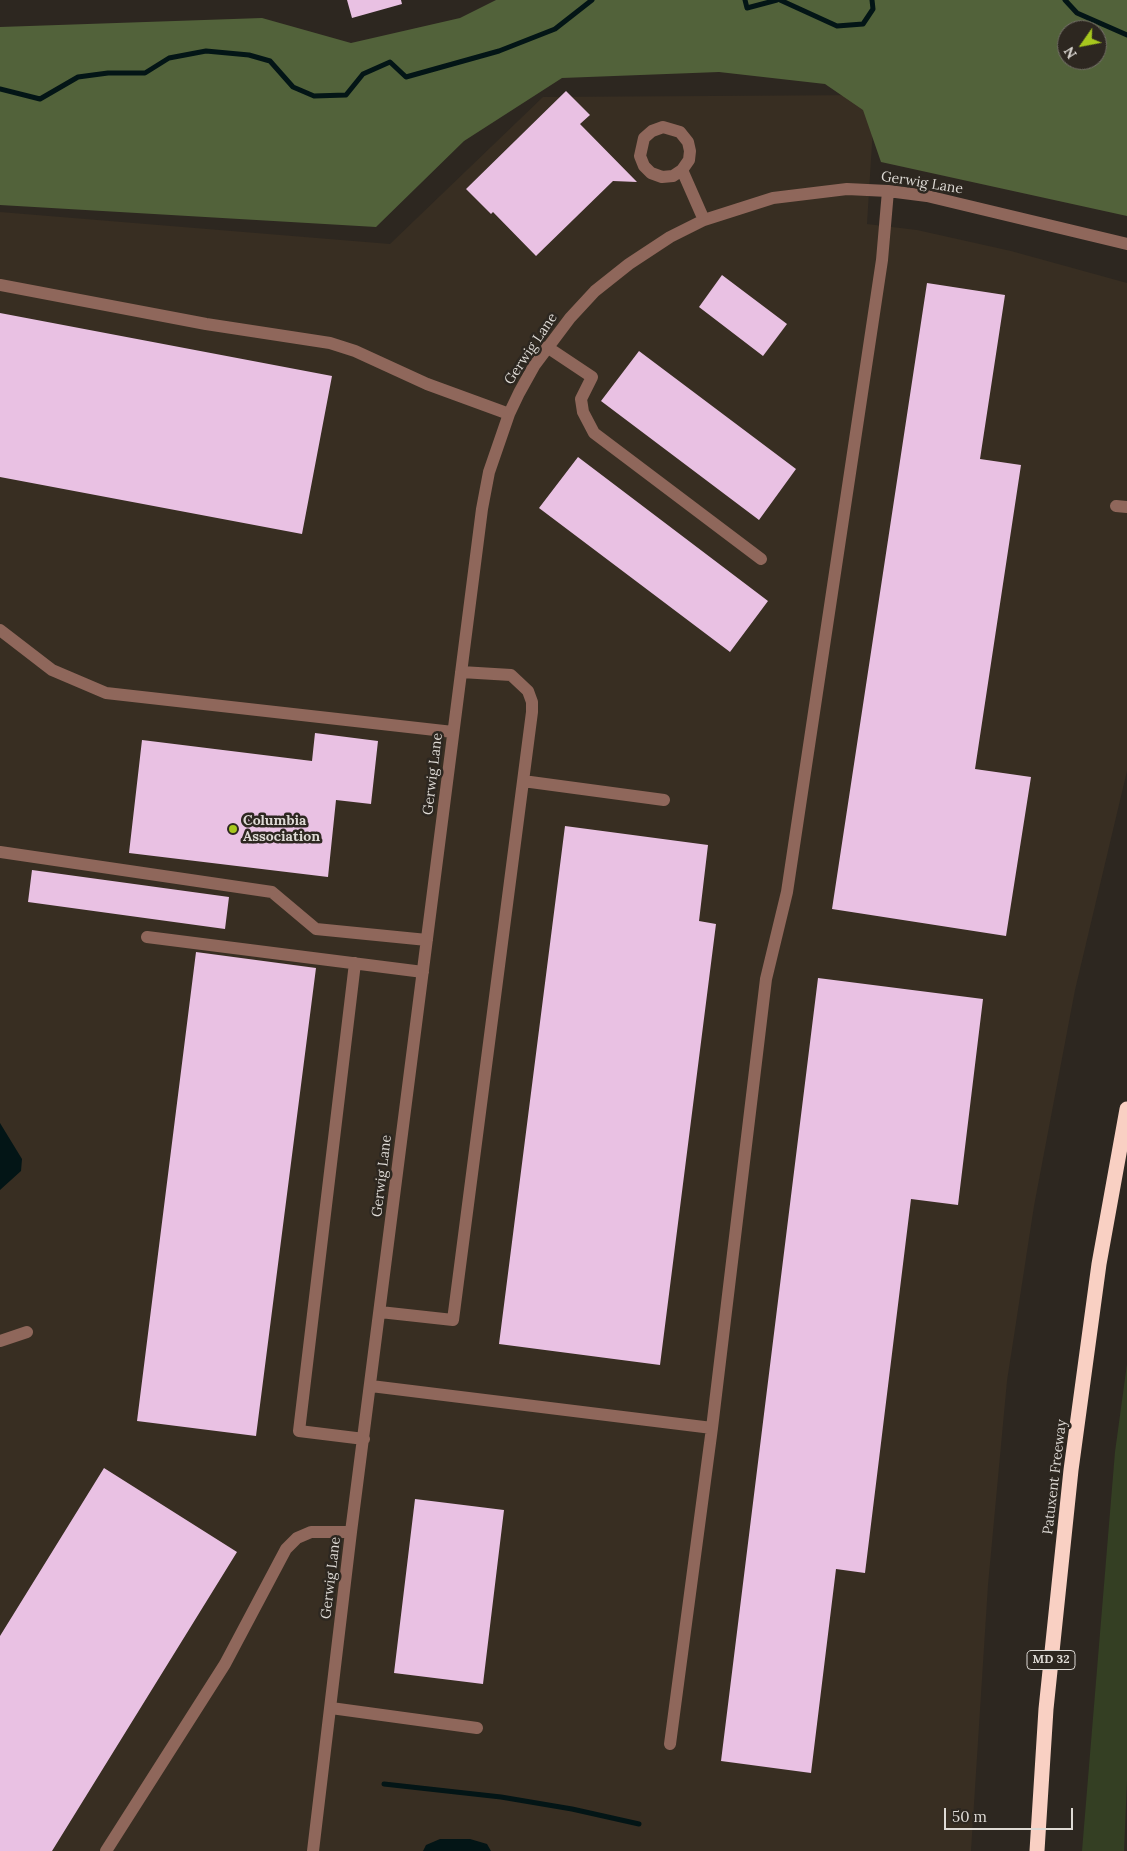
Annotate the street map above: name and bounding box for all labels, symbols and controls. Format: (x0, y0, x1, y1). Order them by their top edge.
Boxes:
north arrow (1057, 20, 1107, 70)
text: N (1060, 43, 1081, 62)
street label: Gerwig Lane (880, 168, 964, 198)
street label: Gerwig Lane (501, 310, 561, 388)
street label: Gerwig Lane (420, 732, 446, 816)
place label: Columbia Association (243, 813, 320, 846)
marker: Columbia Association (227, 823, 239, 835)
street label: Gerwig Lane (369, 1134, 395, 1218)
street label: Patuxent Freeway (1040, 1419, 1070, 1535)
street label: Gerwig Lane (318, 1536, 344, 1620)
road number: MD 32 (1027, 1650, 1075, 1670)
scale bar (947, 1798, 1076, 1830)
text: 50 m (952, 1807, 987, 1826)

